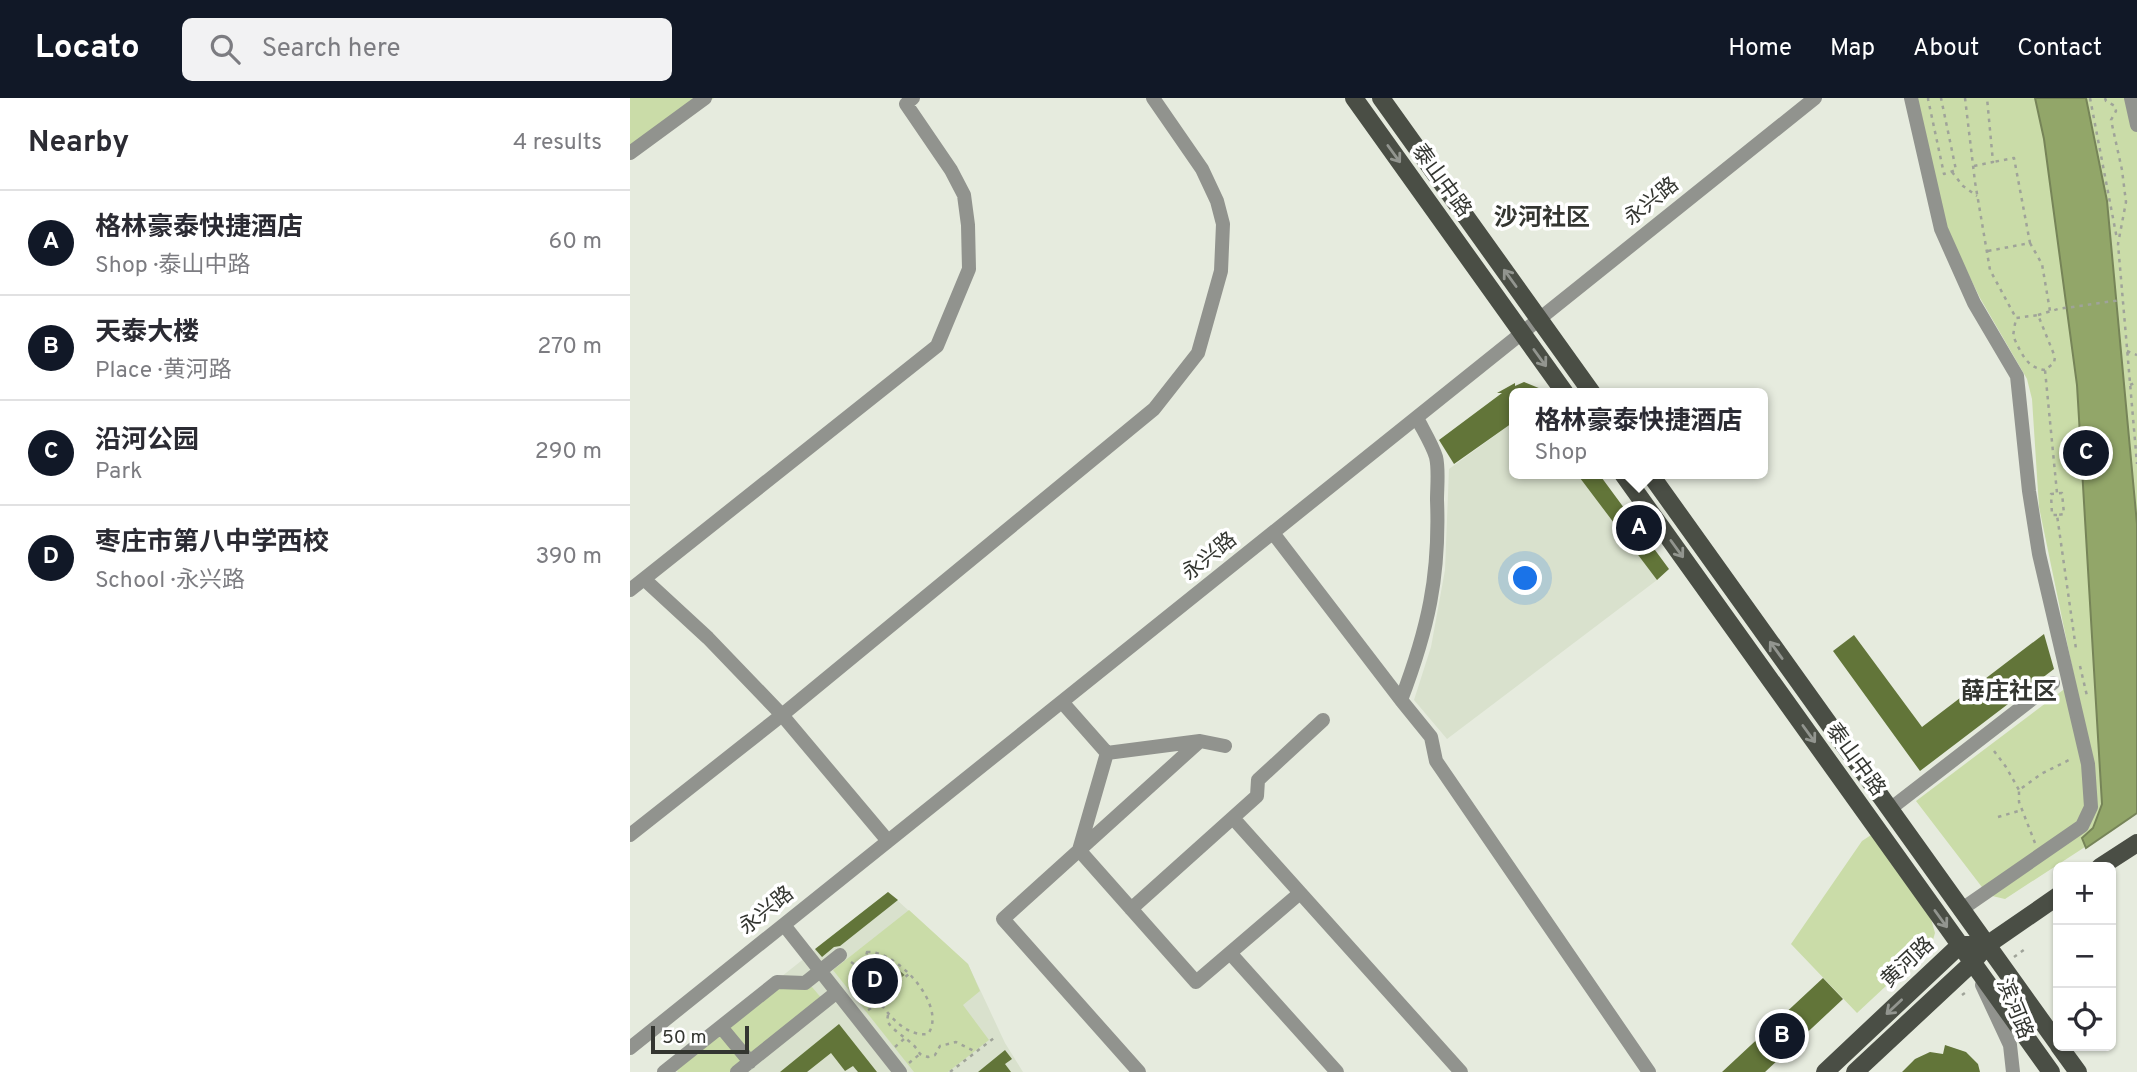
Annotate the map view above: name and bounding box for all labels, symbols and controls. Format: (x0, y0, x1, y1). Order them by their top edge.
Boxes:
search box (182, 18, 672, 81)
text: Locato (35, 28, 140, 70)
icon: search (206, 30, 244, 68)
text: Search here (262, 33, 401, 66)
text: Home (1728, 34, 1792, 64)
text: Map (1830, 34, 1875, 64)
text: About (1913, 34, 1979, 64)
text: Contact (2017, 34, 2102, 64)
text: Nearby (28, 125, 129, 162)
text: 4 results (513, 129, 602, 158)
street label: 泰山中路 (1405, 139, 1477, 223)
one-way arrow (1386, 144, 1401, 162)
street label: 永兴路 (1619, 172, 1685, 232)
district label: 沙河社区 (1494, 204, 1590, 234)
text: 格林豪泰快捷酒店 (95, 212, 303, 245)
text: A (43, 228, 59, 257)
text: 60 m (549, 228, 602, 257)
text: Shop · 泰山中路 (95, 252, 251, 281)
one-way arrow (1503, 269, 1517, 288)
text: 天泰大楼 (95, 317, 199, 350)
text: B (43, 333, 59, 362)
text: 270 m (537, 333, 602, 362)
one-way arrow (1532, 349, 1547, 368)
text: Place · 黄河路 (95, 357, 232, 386)
popup (1509, 388, 1768, 479)
text: 格林豪泰快捷酒店 (1534, 406, 1743, 439)
text: 沿河公园 (95, 425, 199, 458)
pin: C (2063, 427, 2109, 479)
text: C (44, 438, 58, 467)
text: 290 m (535, 438, 602, 467)
text: Shop (1534, 439, 1587, 468)
text: Park (95, 458, 142, 487)
pin: A (1616, 502, 1662, 554)
text: 枣庄市第八中学西校 (95, 527, 329, 560)
street label: 永兴路 (1177, 527, 1243, 587)
one-way arrow (1670, 539, 1684, 558)
text: D (43, 543, 59, 572)
text: 390 m (535, 543, 602, 572)
your location (1508, 561, 1542, 595)
text: School · 永兴路 (95, 567, 245, 596)
one-way arrow (1769, 641, 1783, 660)
district label: 薛庄社区 (1961, 678, 2057, 708)
street label: 泰山中路 (1819, 718, 1891, 802)
one-way arrow (1802, 724, 1816, 743)
map controls (2053, 862, 2116, 1051)
button: + (2053, 862, 2116, 925)
street label: 永兴路 (734, 881, 800, 941)
one-way arrow (1934, 909, 1949, 928)
button: − (2053, 925, 2116, 988)
street label: 黄河路 (1876, 932, 1940, 994)
pin: D (852, 955, 898, 1007)
street label: 滨河路 (1990, 975, 2038, 1043)
button: locate (2053, 988, 2116, 1051)
one-way arrow (1886, 998, 1903, 1015)
pin: B (1759, 1010, 1805, 1062)
scale bar (651, 1023, 749, 1055)
text: 50 m (662, 1026, 707, 1050)

